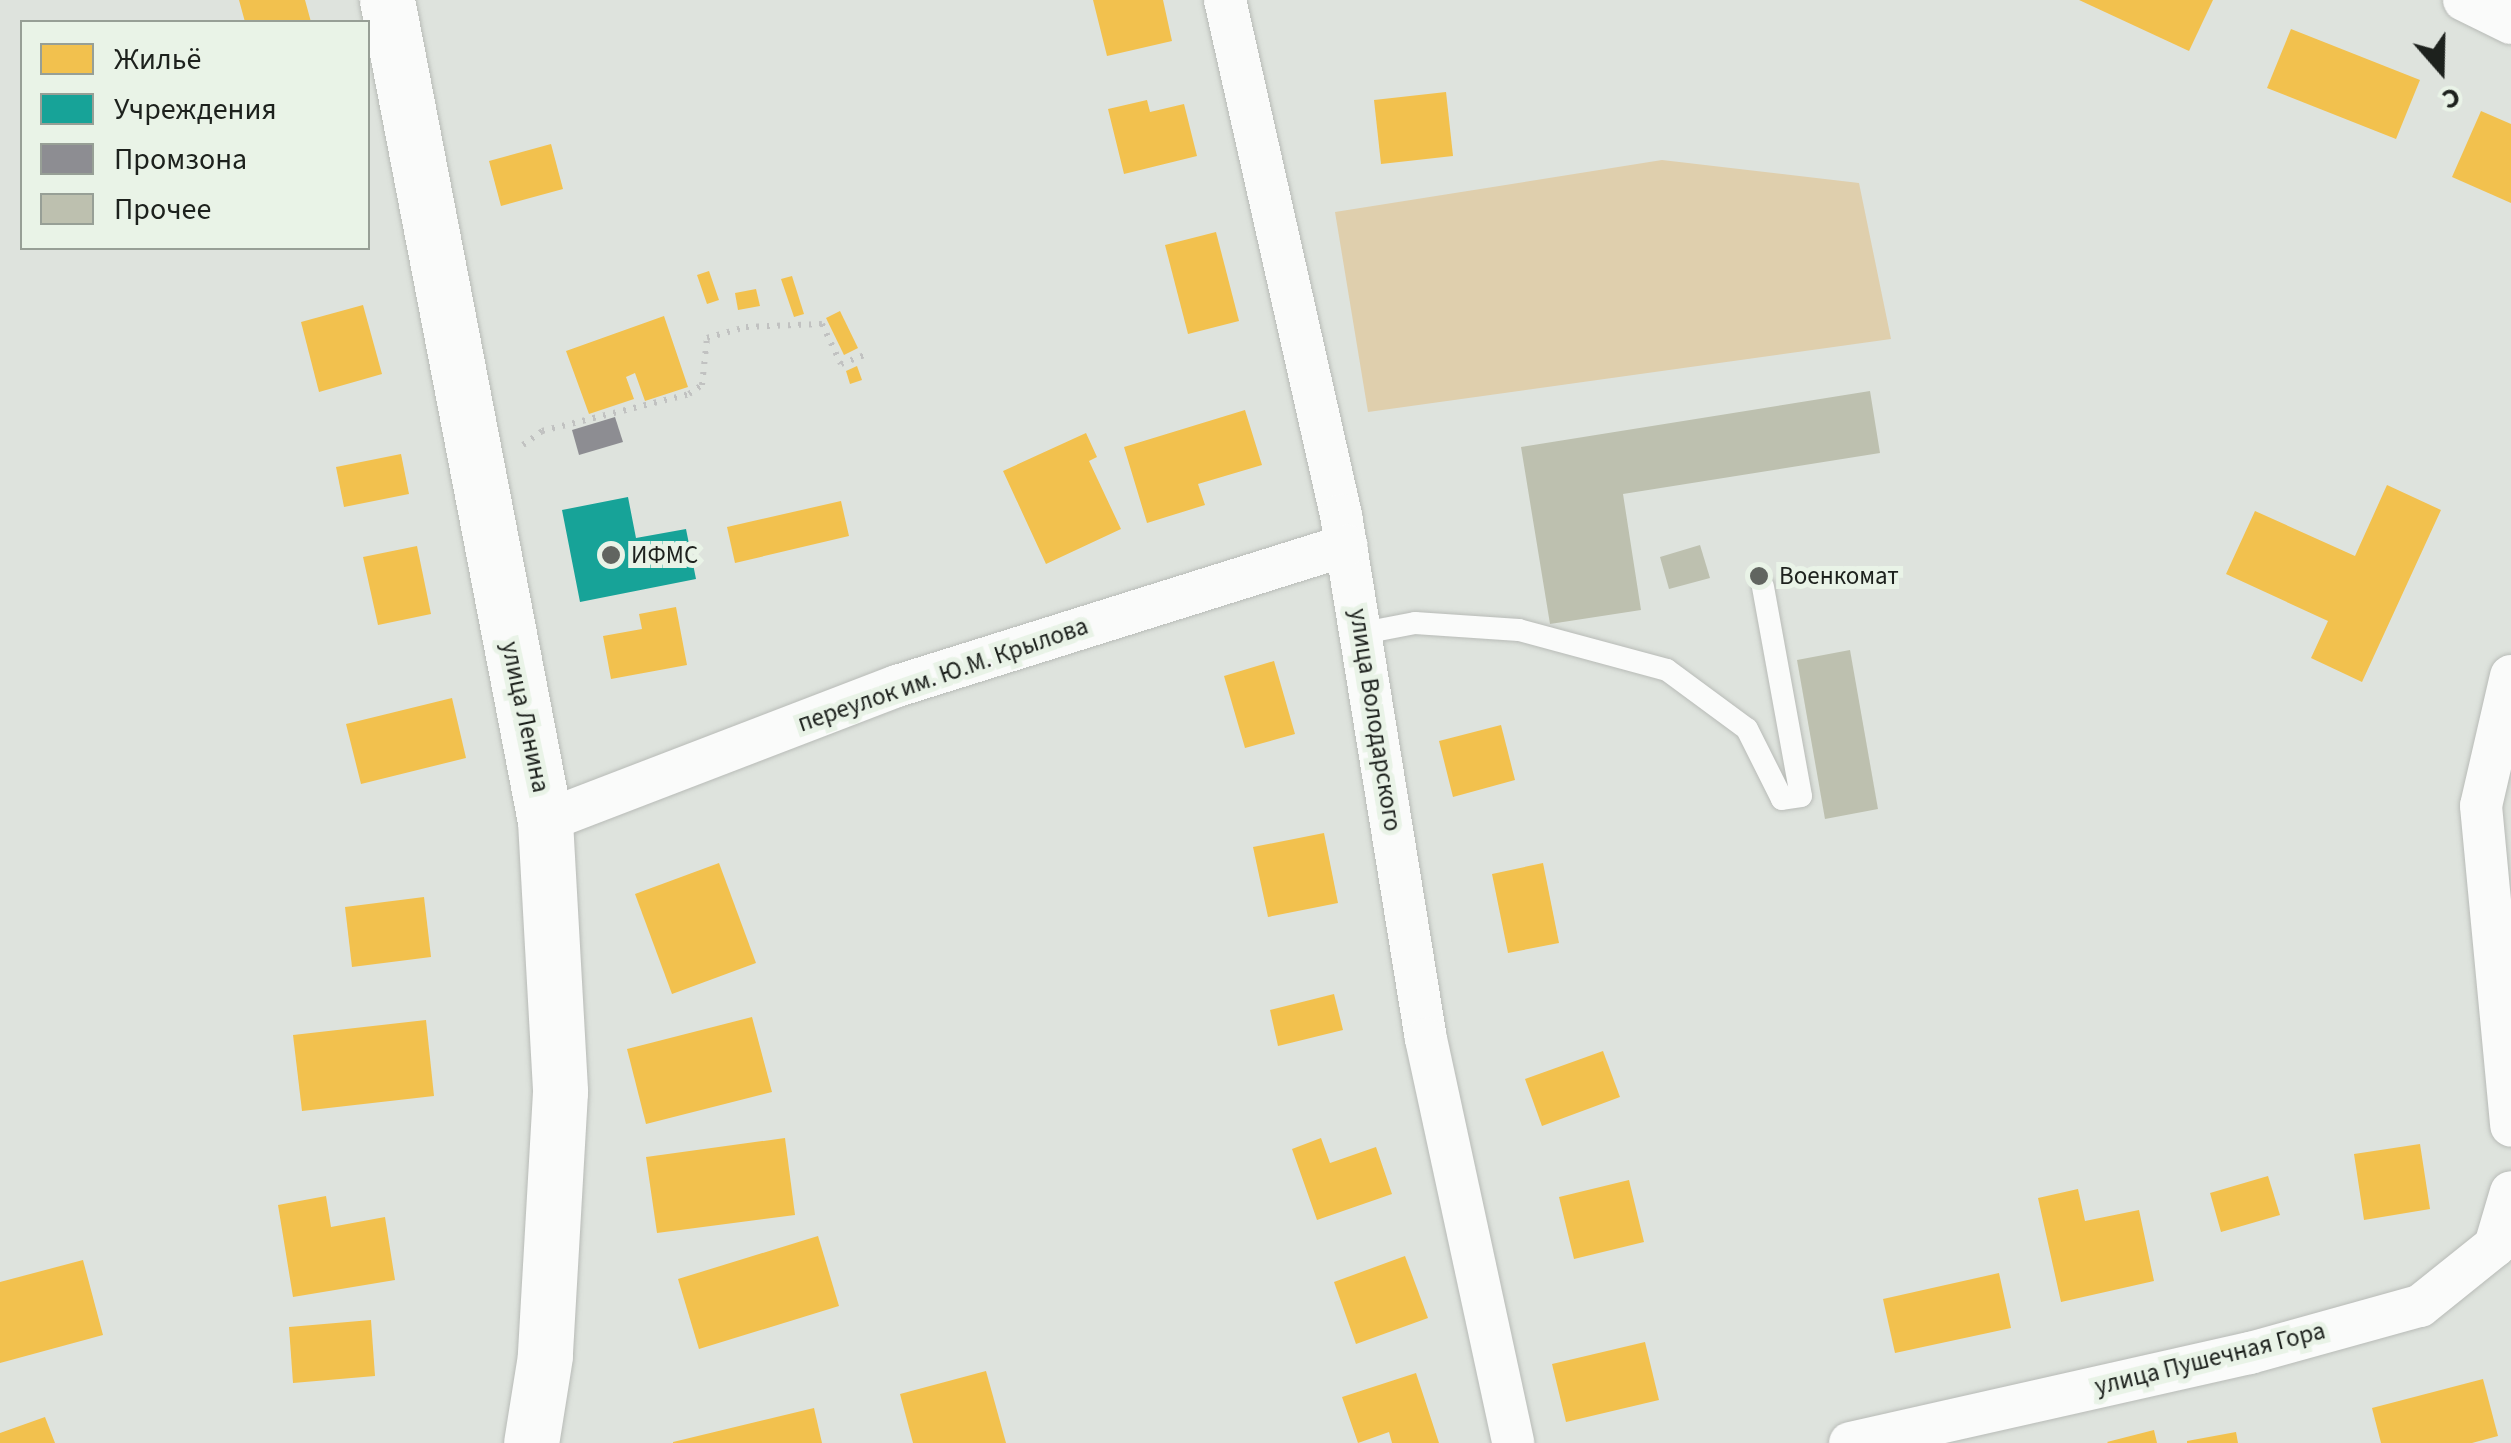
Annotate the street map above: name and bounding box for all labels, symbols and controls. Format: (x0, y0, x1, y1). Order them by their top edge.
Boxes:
legend (20, 20, 370, 250)
north arrow (2391, 20, 2491, 120)
text: Жильё (114, 38, 201, 81)
text: С (2437, 77, 2466, 120)
text: Учреждения (114, 88, 277, 131)
text: Промзона (114, 138, 247, 181)
text: Прочее (114, 188, 211, 231)
place label: ИФМС (631, 540, 698, 570)
marker: ИФМС (600, 544, 622, 566)
place label: Военкомат (1779, 561, 1899, 591)
marker: Военкомат (1748, 565, 1770, 587)
street label: улица Володарского (1343, 606, 1407, 834)
street label: переулок им. Ю.М. Крылова (794, 611, 1092, 739)
street label: улица Ленина (494, 639, 556, 795)
street label: улица Пушечная Гора (2092, 1316, 2328, 1402)

